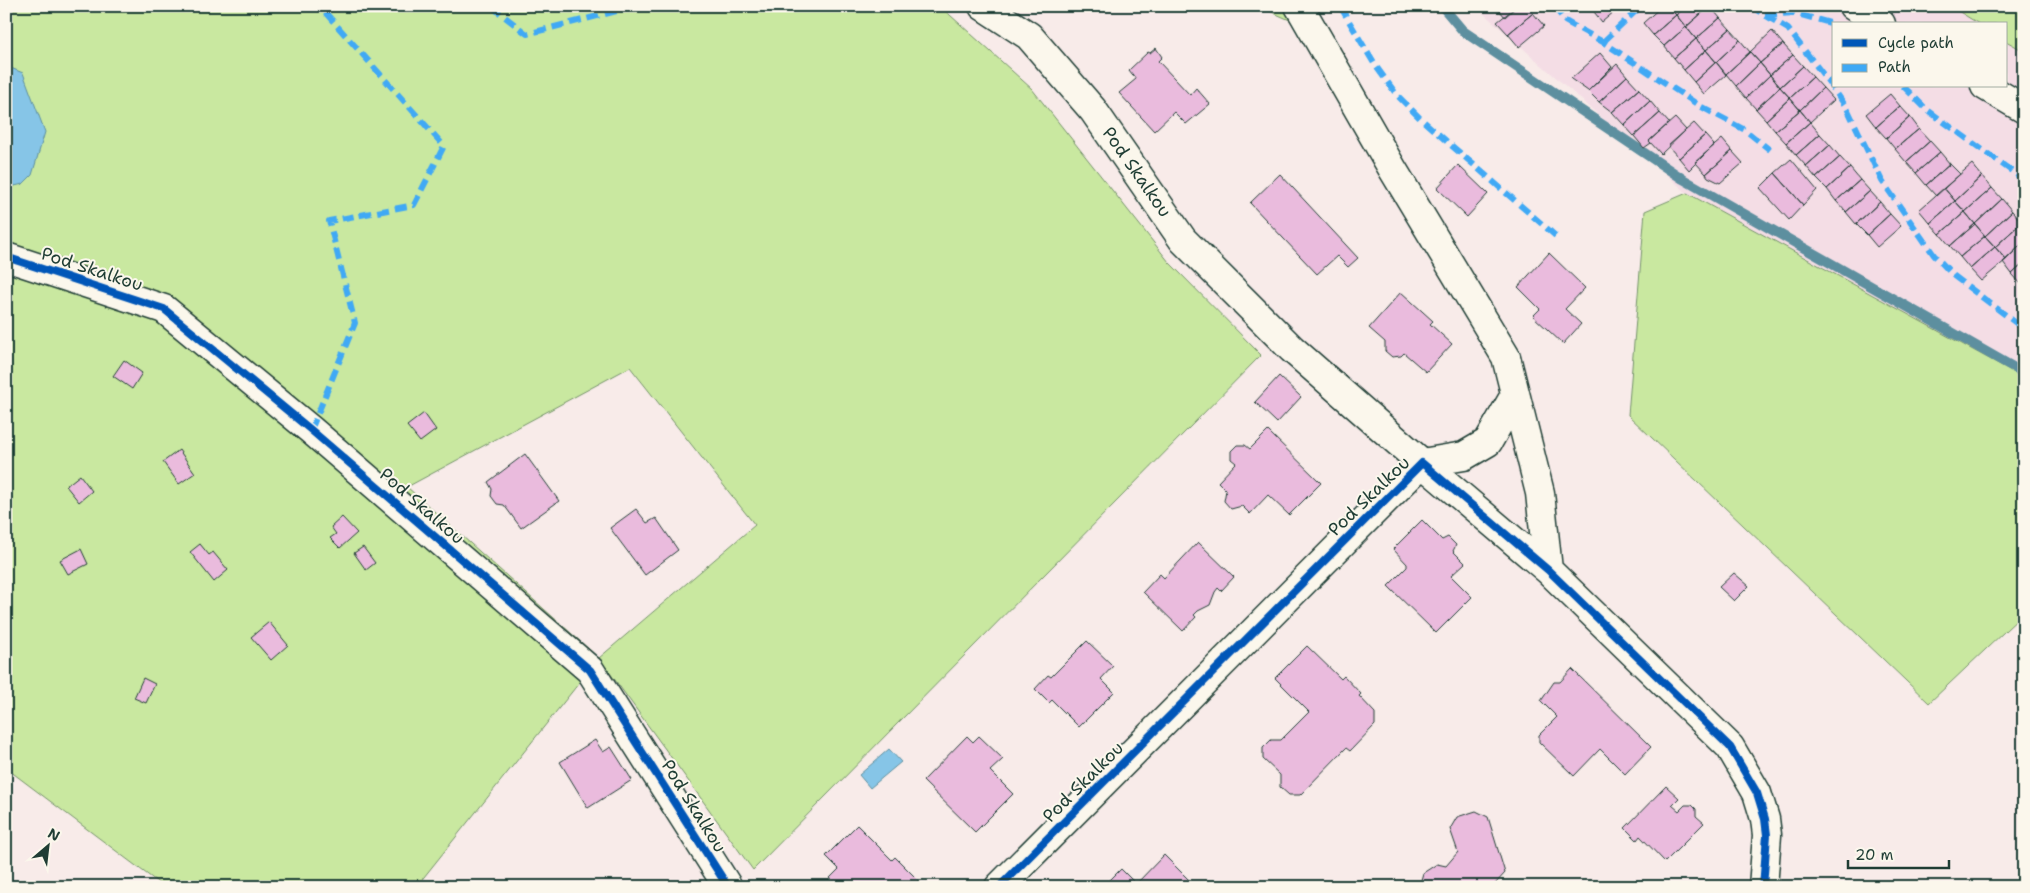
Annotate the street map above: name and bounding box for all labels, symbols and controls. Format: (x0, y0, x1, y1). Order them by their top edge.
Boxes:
legend (1832, 22, 2008, 88)
text: Cycle path (1878, 33, 1954, 53)
text: Path (1878, 57, 1911, 77)
street label: Pod Skalkou (1097, 122, 1177, 222)
street label: Pod Skalkou (38, 241, 146, 297)
street label: Pod Skalkou (1323, 451, 1415, 541)
street label: Pod Skalkou (374, 462, 470, 550)
street label: Pod Skalkou (1037, 736, 1129, 828)
street label: Pod Skalkou (656, 755, 732, 857)
north arrow (22, 820, 72, 870)
text: N (45, 824, 63, 845)
scale bar (1848, 838, 1949, 870)
text: 20 m (1855, 845, 1894, 865)

